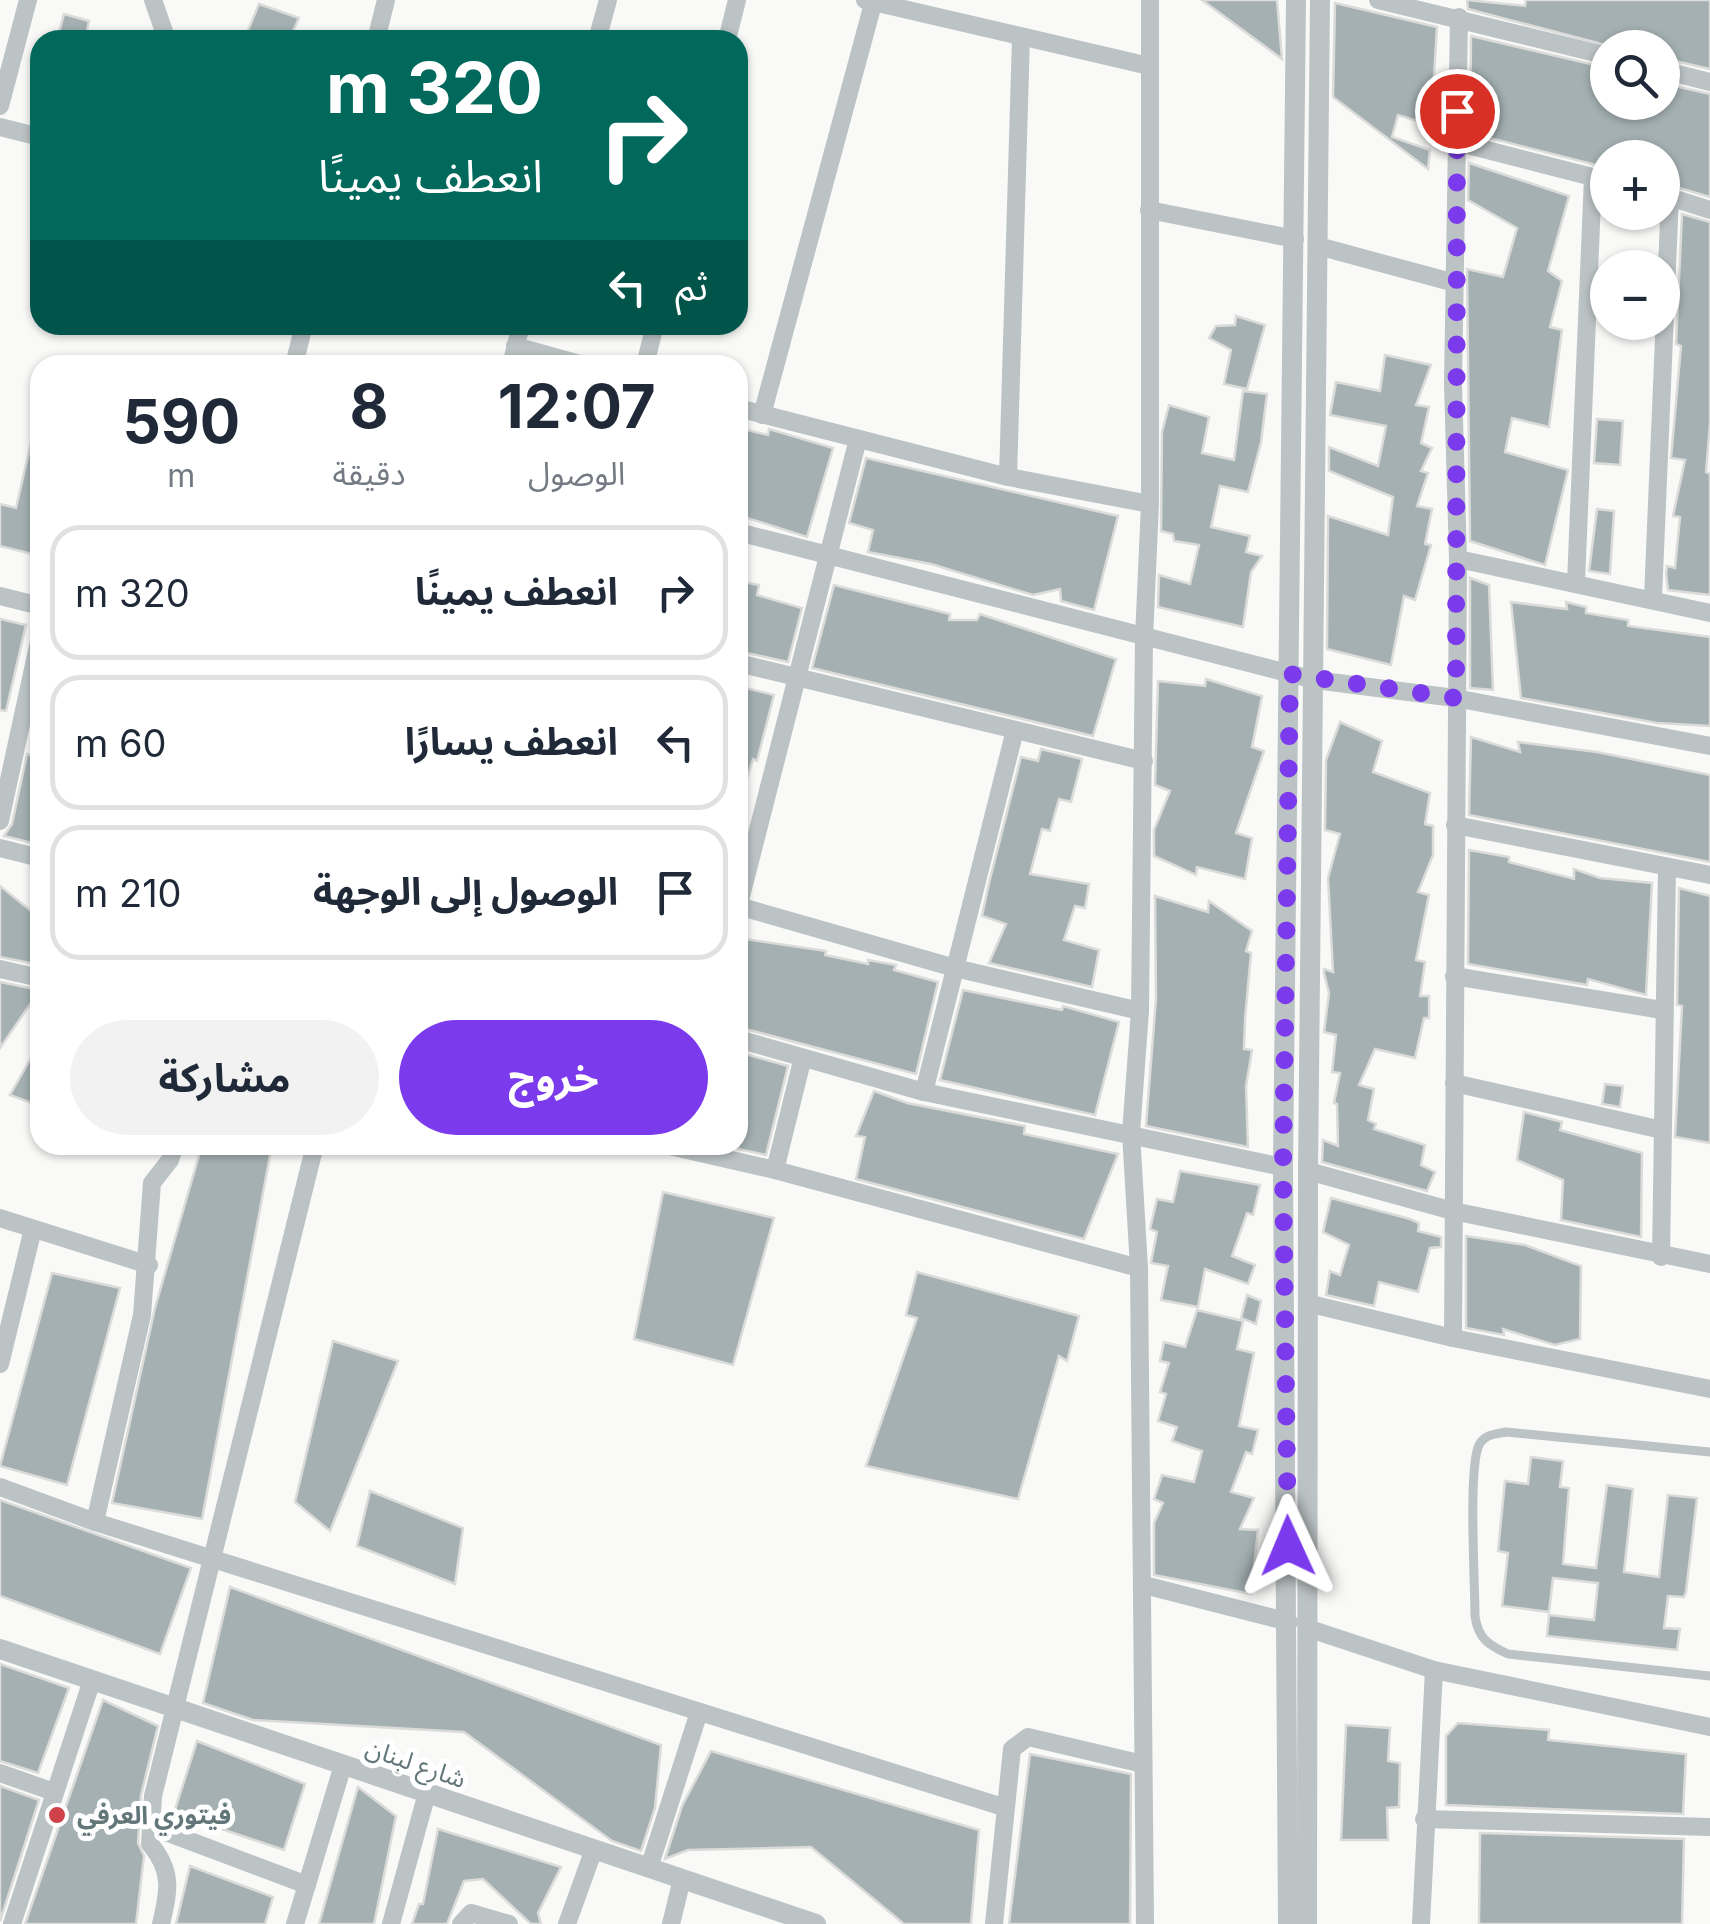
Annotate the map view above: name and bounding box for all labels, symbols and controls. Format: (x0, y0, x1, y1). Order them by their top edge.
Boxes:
map controls (1590, 30, 1680, 340)
button: search (1590, 30, 1680, 120)
text: 320 m (326, 45, 543, 130)
pin (1415, 69, 1500, 154)
icon: right (578, 70, 708, 200)
icon: arrive (1430, 84, 1485, 139)
button: + (1590, 140, 1680, 230)
text: انعطف يمينًا (318, 148, 543, 203)
button: − (1590, 250, 1680, 340)
icon: left (600, 260, 655, 315)
text: ثم (675, 263, 708, 309)
text: 8 (349, 370, 389, 442)
text: 12:07 (498, 370, 656, 442)
text: 590 (122, 385, 240, 457)
text: دقيقة (333, 454, 405, 493)
text: الوصول (528, 454, 625, 493)
text: m (167, 456, 195, 495)
icon: right (648, 565, 703, 620)
text: انعطف يمينًا (415, 568, 618, 614)
text: 320 m (75, 570, 190, 616)
icon: left (648, 715, 703, 770)
text: انعطف يسارًا (405, 718, 618, 764)
text: 60 m (75, 720, 167, 766)
icon: arrive (648, 865, 703, 920)
text: الوصول إلى الوجهة (313, 868, 618, 914)
text: 210 m (75, 870, 182, 916)
button: مشاركة (70, 1020, 379, 1135)
button: خروج (399, 1020, 708, 1135)
position arrow (1236, 1494, 1340, 1598)
street label: شارع لبنان (361, 1732, 470, 1798)
place label: فيتوري العرفي (77, 1800, 231, 1836)
marker: فيتوري العرفي (46, 1804, 68, 1826)

